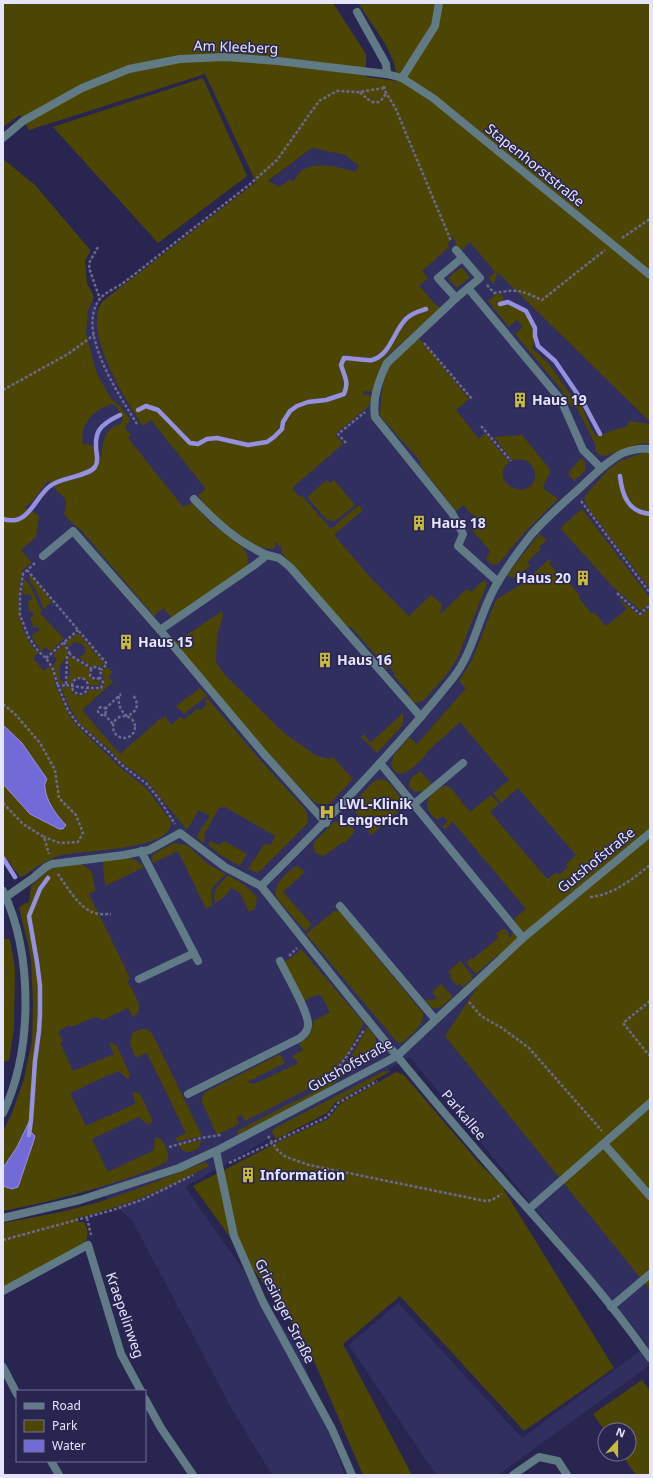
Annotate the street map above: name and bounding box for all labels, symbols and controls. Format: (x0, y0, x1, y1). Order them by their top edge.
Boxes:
street label: Am Kleeberg (193, 36, 279, 57)
street label: Stapenhorststraße (482, 119, 589, 211)
place label: Haus 19 (532, 390, 587, 409)
building icon: Haus 19 (511, 391, 529, 409)
place label: Haus 18 (431, 513, 486, 532)
building icon: Haus 18 (410, 514, 428, 532)
place label: Haus 20 (516, 568, 571, 587)
building icon: Haus 20 (574, 569, 592, 587)
place label: Haus 15 (138, 632, 193, 651)
building icon: Haus 15 (117, 633, 135, 651)
place label: Haus 16 (337, 650, 392, 669)
building icon: Haus 16 (316, 651, 334, 669)
place label: LWL-Klinik Lengerich (339, 794, 412, 829)
hospital icon: LWL-Klinik Lengerich (318, 803, 336, 821)
street label: Gutshofstraße (553, 822, 638, 897)
street label: Gutshofstraße (304, 1033, 396, 1096)
street label: Parkallee (438, 1085, 491, 1144)
place label: Information (260, 1165, 345, 1184)
building icon: Information (239, 1166, 257, 1184)
street label: Griesinger Straße (251, 1255, 320, 1366)
street label: Kraepelinweg (102, 1269, 149, 1360)
legend (16, 1390, 146, 1462)
text: Road (52, 1397, 81, 1414)
text: Park (52, 1417, 78, 1434)
north arrow (597, 1422, 637, 1462)
text: N (614, 1424, 628, 1441)
text: Water (52, 1437, 86, 1454)

